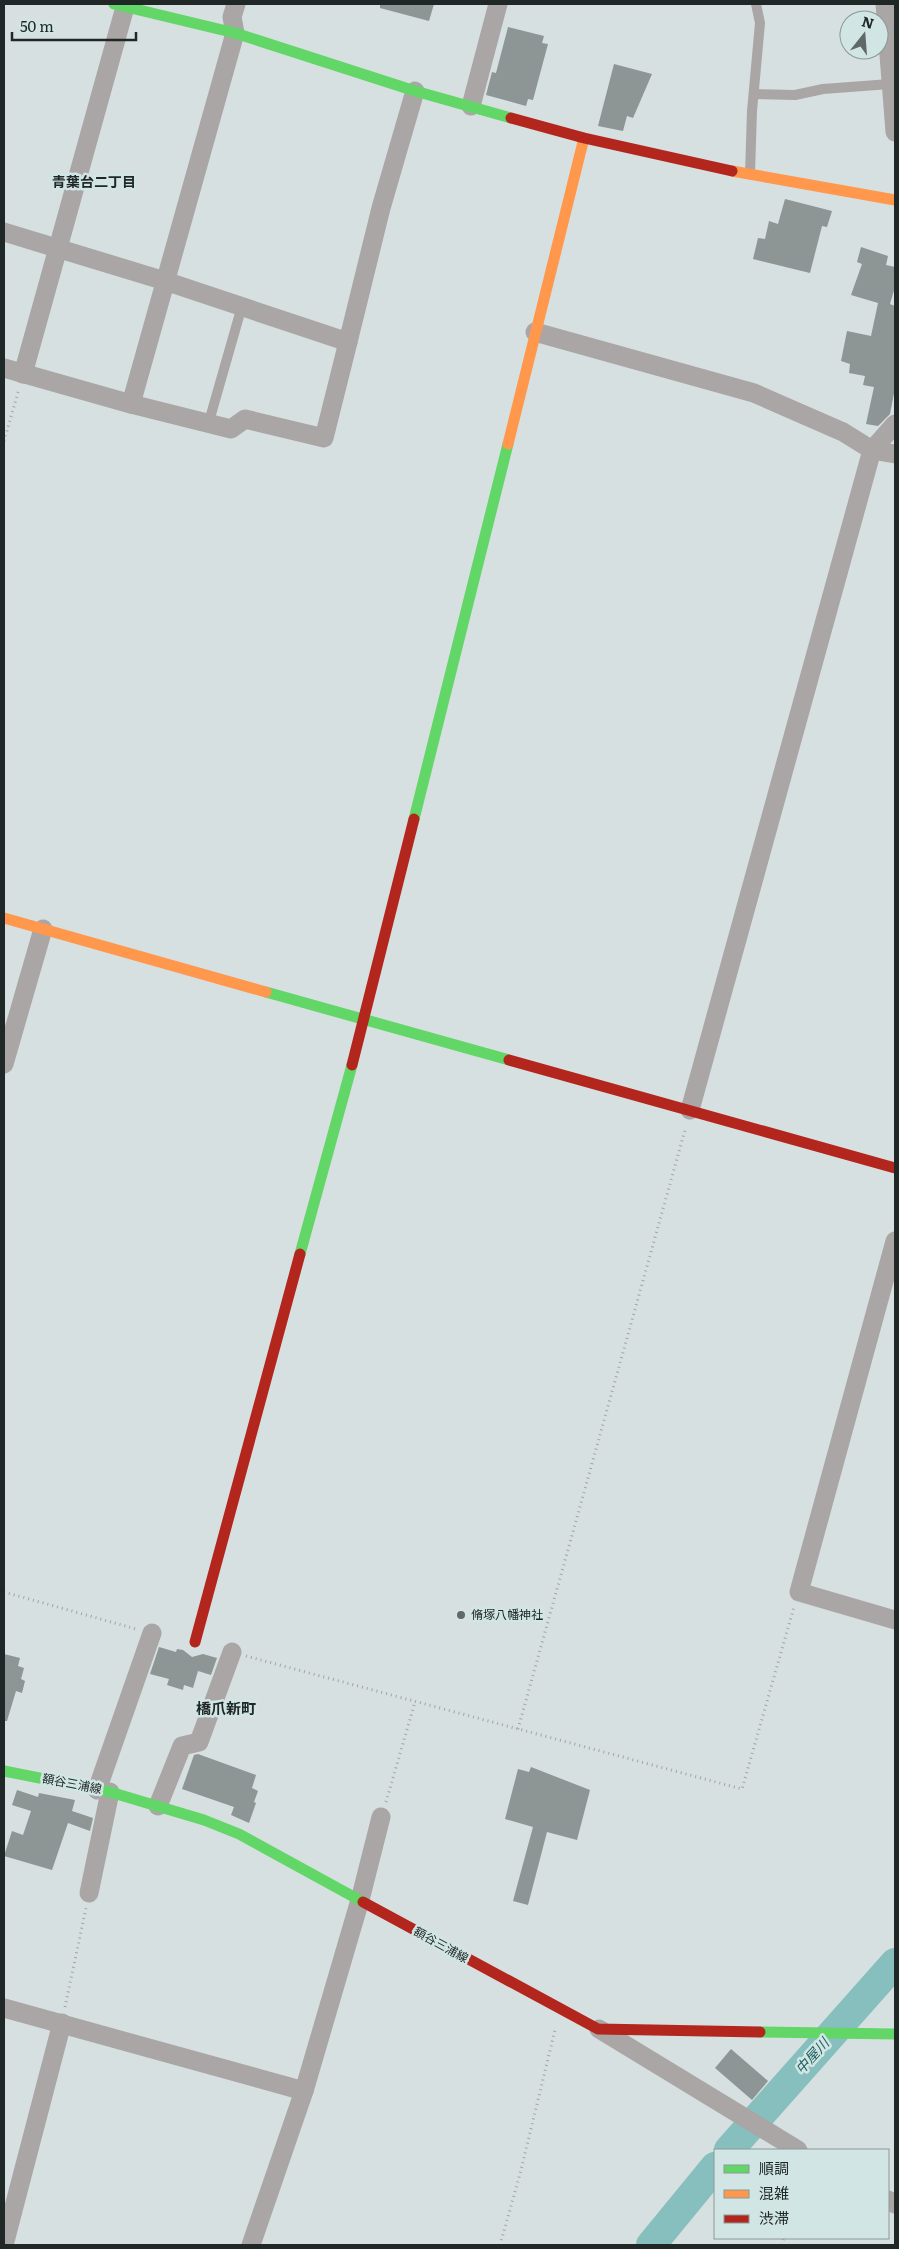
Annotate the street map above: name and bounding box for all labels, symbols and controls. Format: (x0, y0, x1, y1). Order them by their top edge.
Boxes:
scale bar (12, 10, 136, 42)
north arrow (839, 10, 889, 60)
text: N (860, 10, 877, 33)
text: 50 m (20, 14, 54, 37)
district label: 青葉台二丁目 (52, 171, 136, 191)
place label: 脩塚八幡神社 (471, 1605, 543, 1623)
marker: 脩塚八幡神社 (455, 1609, 467, 1621)
district label: 橋爪新町 (196, 1696, 256, 1719)
street label: 額谷三浦線 (41, 1768, 103, 1798)
street label: 額谷三浦線 (411, 1922, 472, 1967)
water label: 中屋川 (790, 2032, 834, 2078)
legend (714, 2149, 889, 2239)
text: 順調 (759, 2156, 789, 2179)
text: 混雑 (759, 2181, 789, 2204)
text: 渋滞 (759, 2206, 789, 2229)

